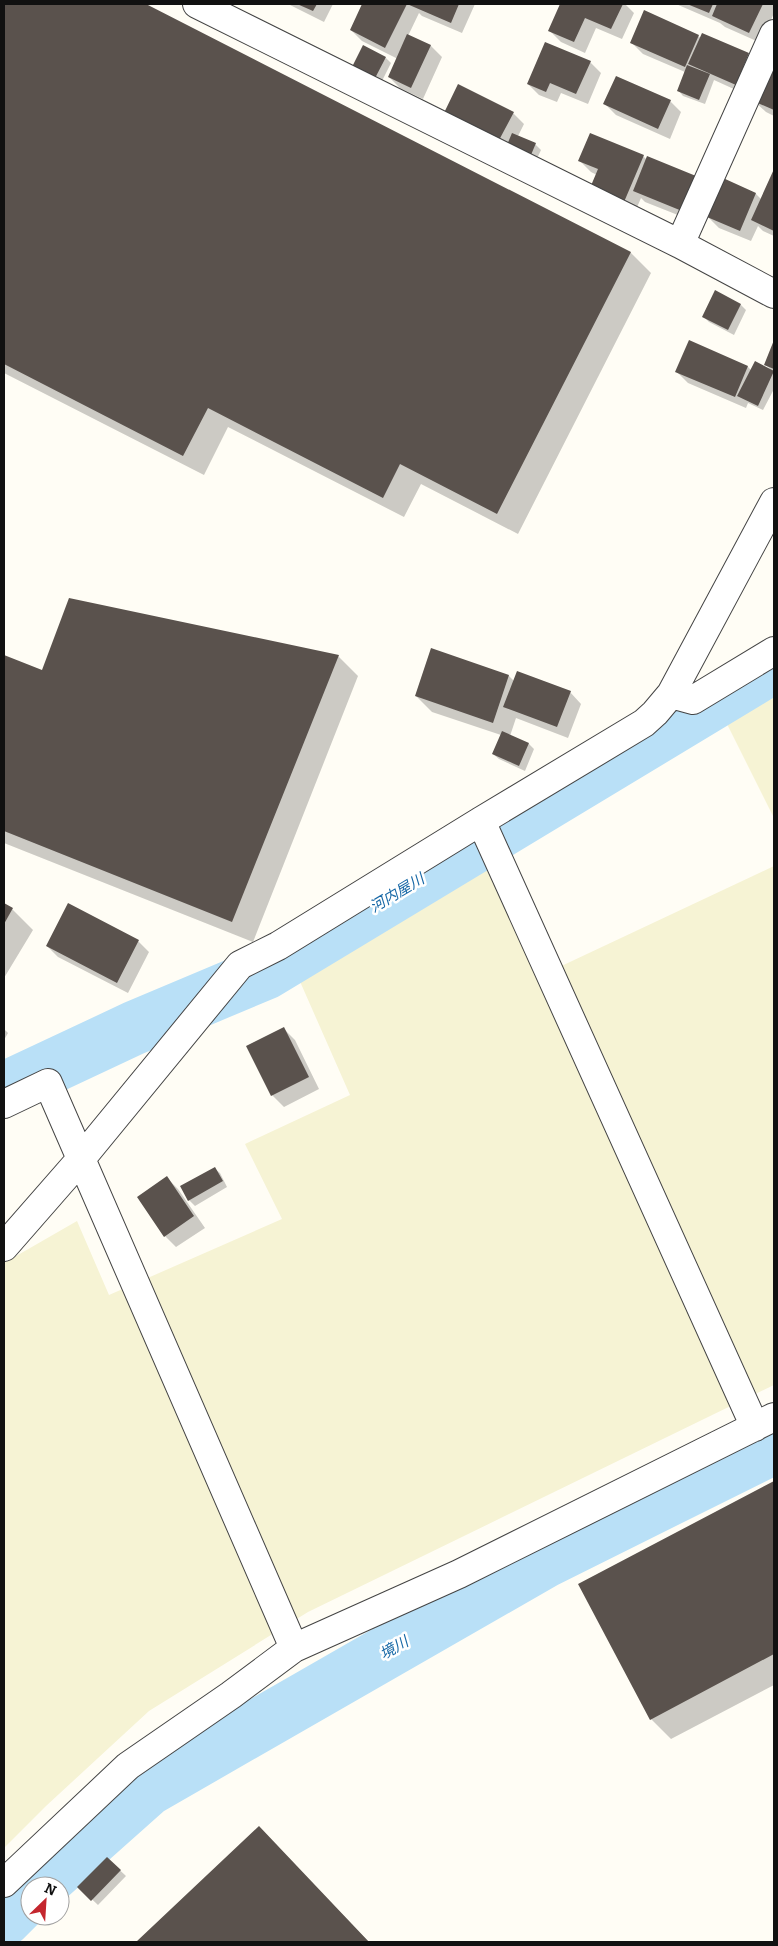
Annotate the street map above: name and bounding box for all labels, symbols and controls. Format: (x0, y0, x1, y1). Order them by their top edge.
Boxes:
water label: 河内屋川 (367, 869, 429, 916)
water label: 境川 (377, 1632, 413, 1663)
north arrow (20, 1876, 70, 1926)
text: N (42, 1880, 59, 1900)

